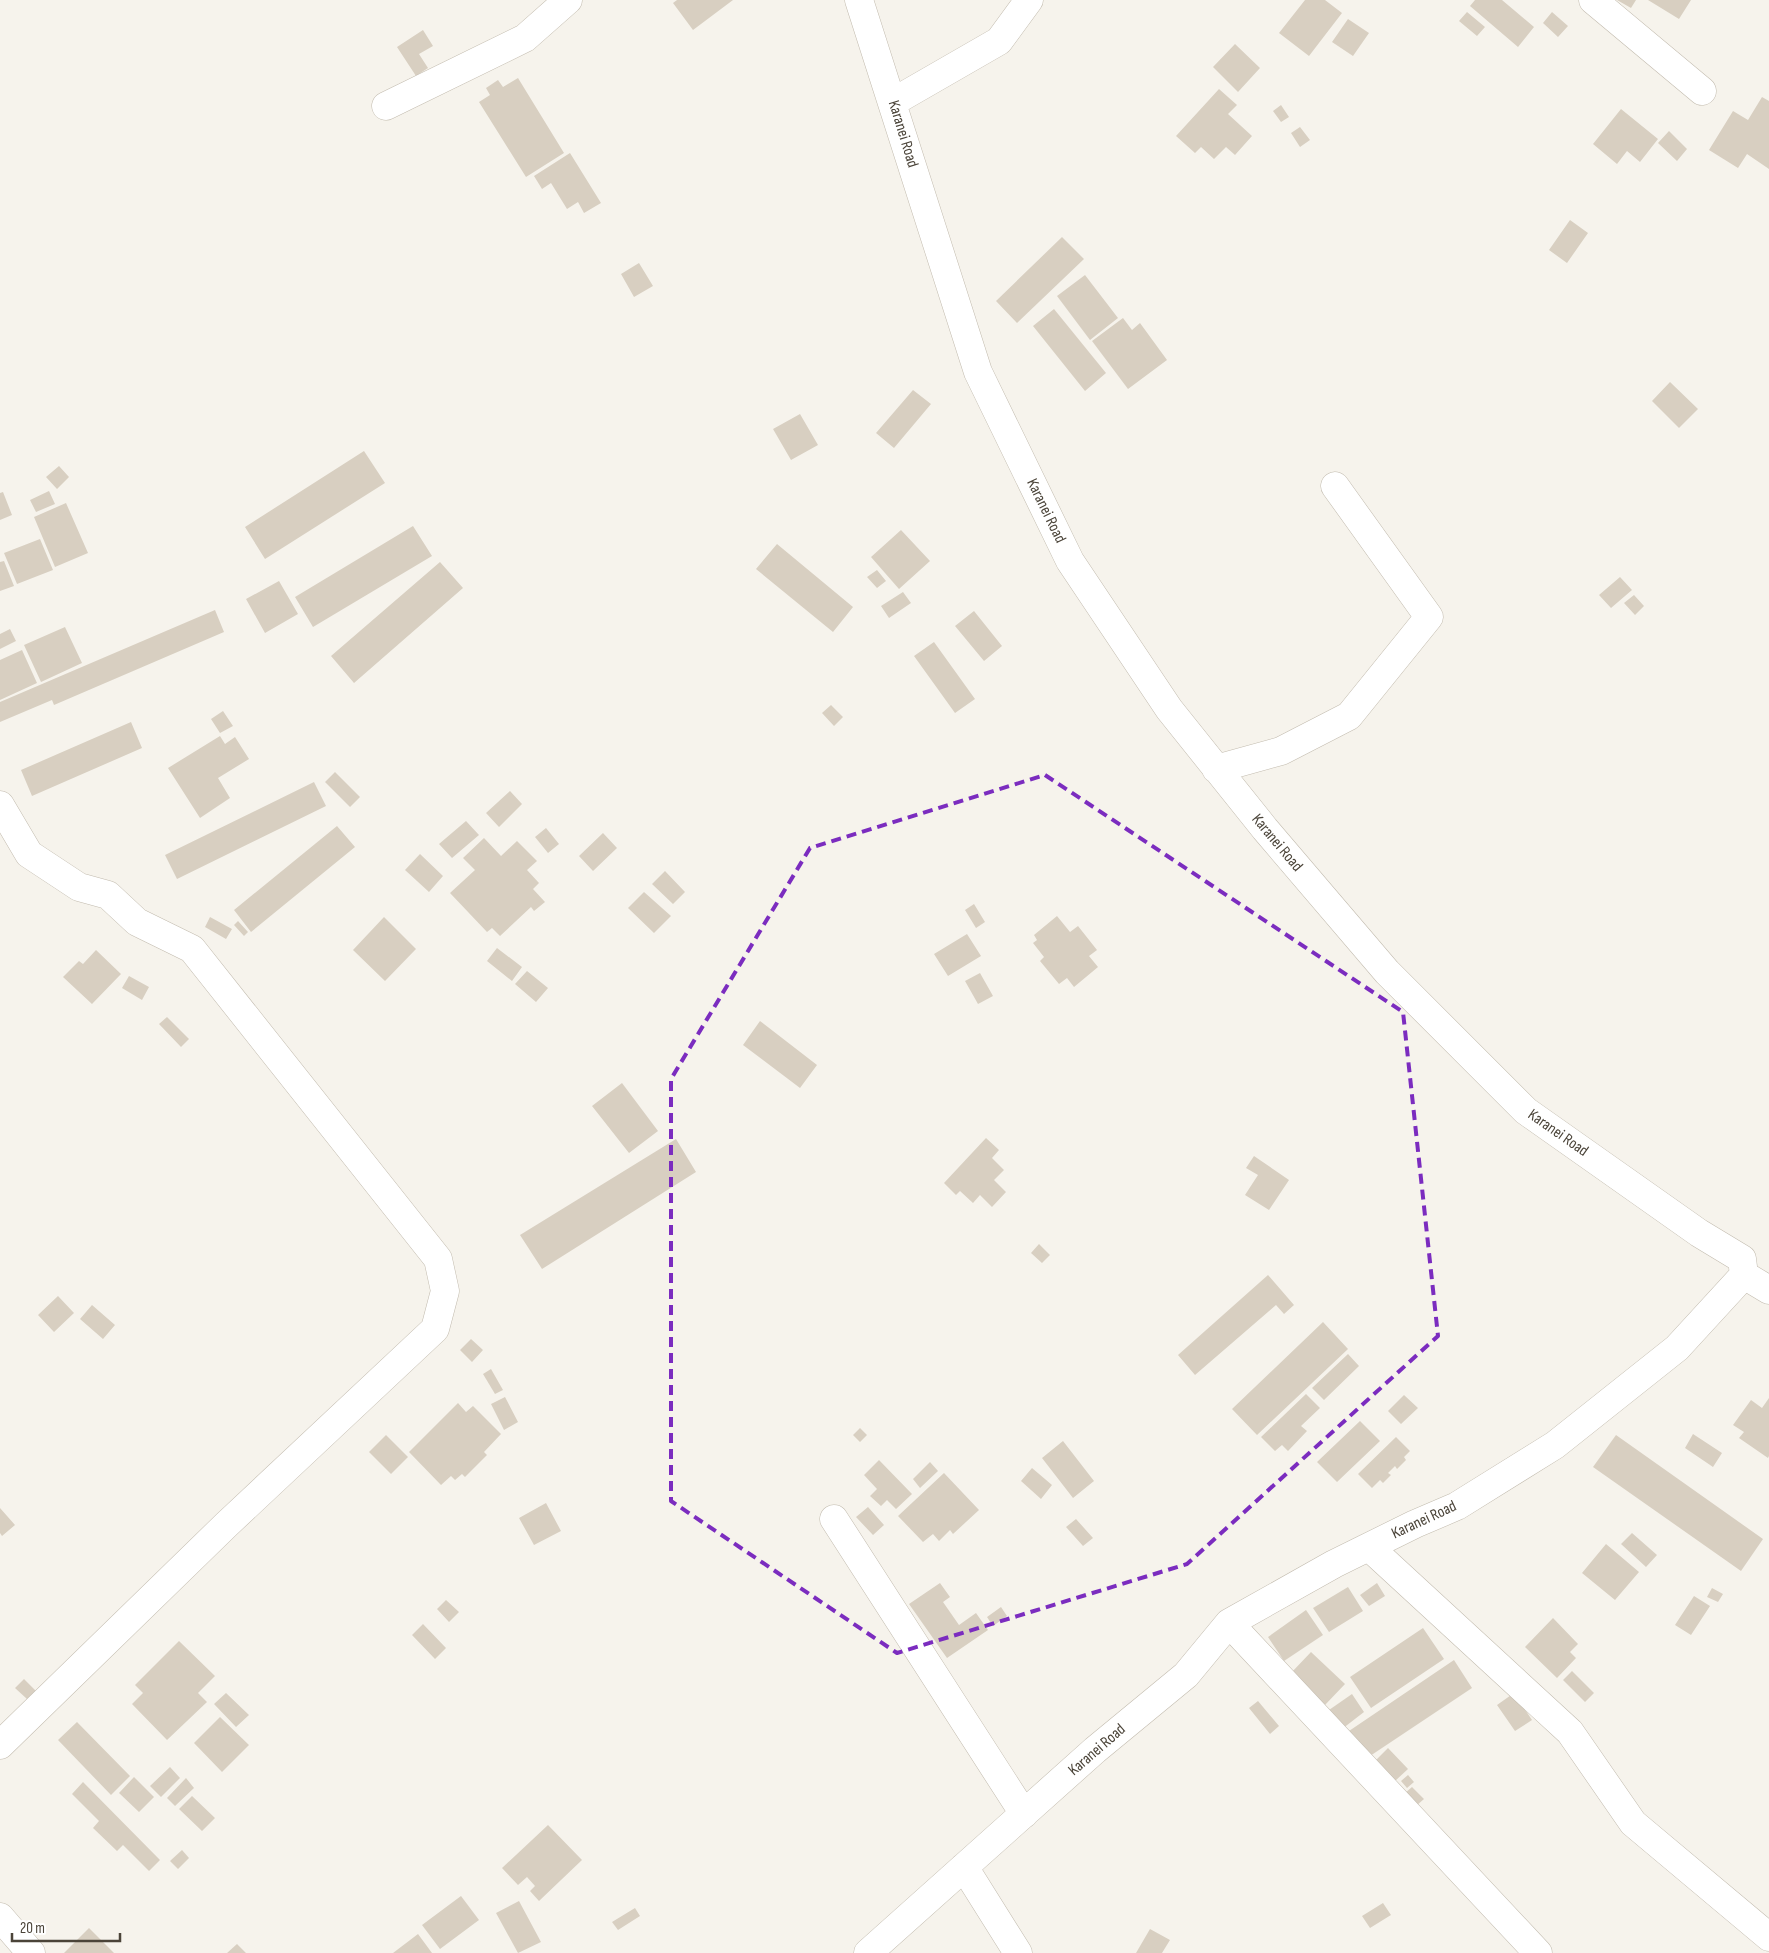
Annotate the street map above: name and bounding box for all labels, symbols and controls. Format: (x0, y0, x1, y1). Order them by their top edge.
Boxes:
street label: Karanei Road (884, 98, 922, 170)
street label: Karanei Road (1022, 476, 1070, 546)
street label: Karanei Road (1247, 810, 1307, 876)
street label: Karanei Road (1524, 1105, 1592, 1161)
street label: Karanei Road (1389, 1497, 1459, 1543)
street label: Karanei Road (1065, 1720, 1129, 1780)
scale bar (12, 1910, 120, 1942)
text: 20 m (20, 1919, 45, 1938)

